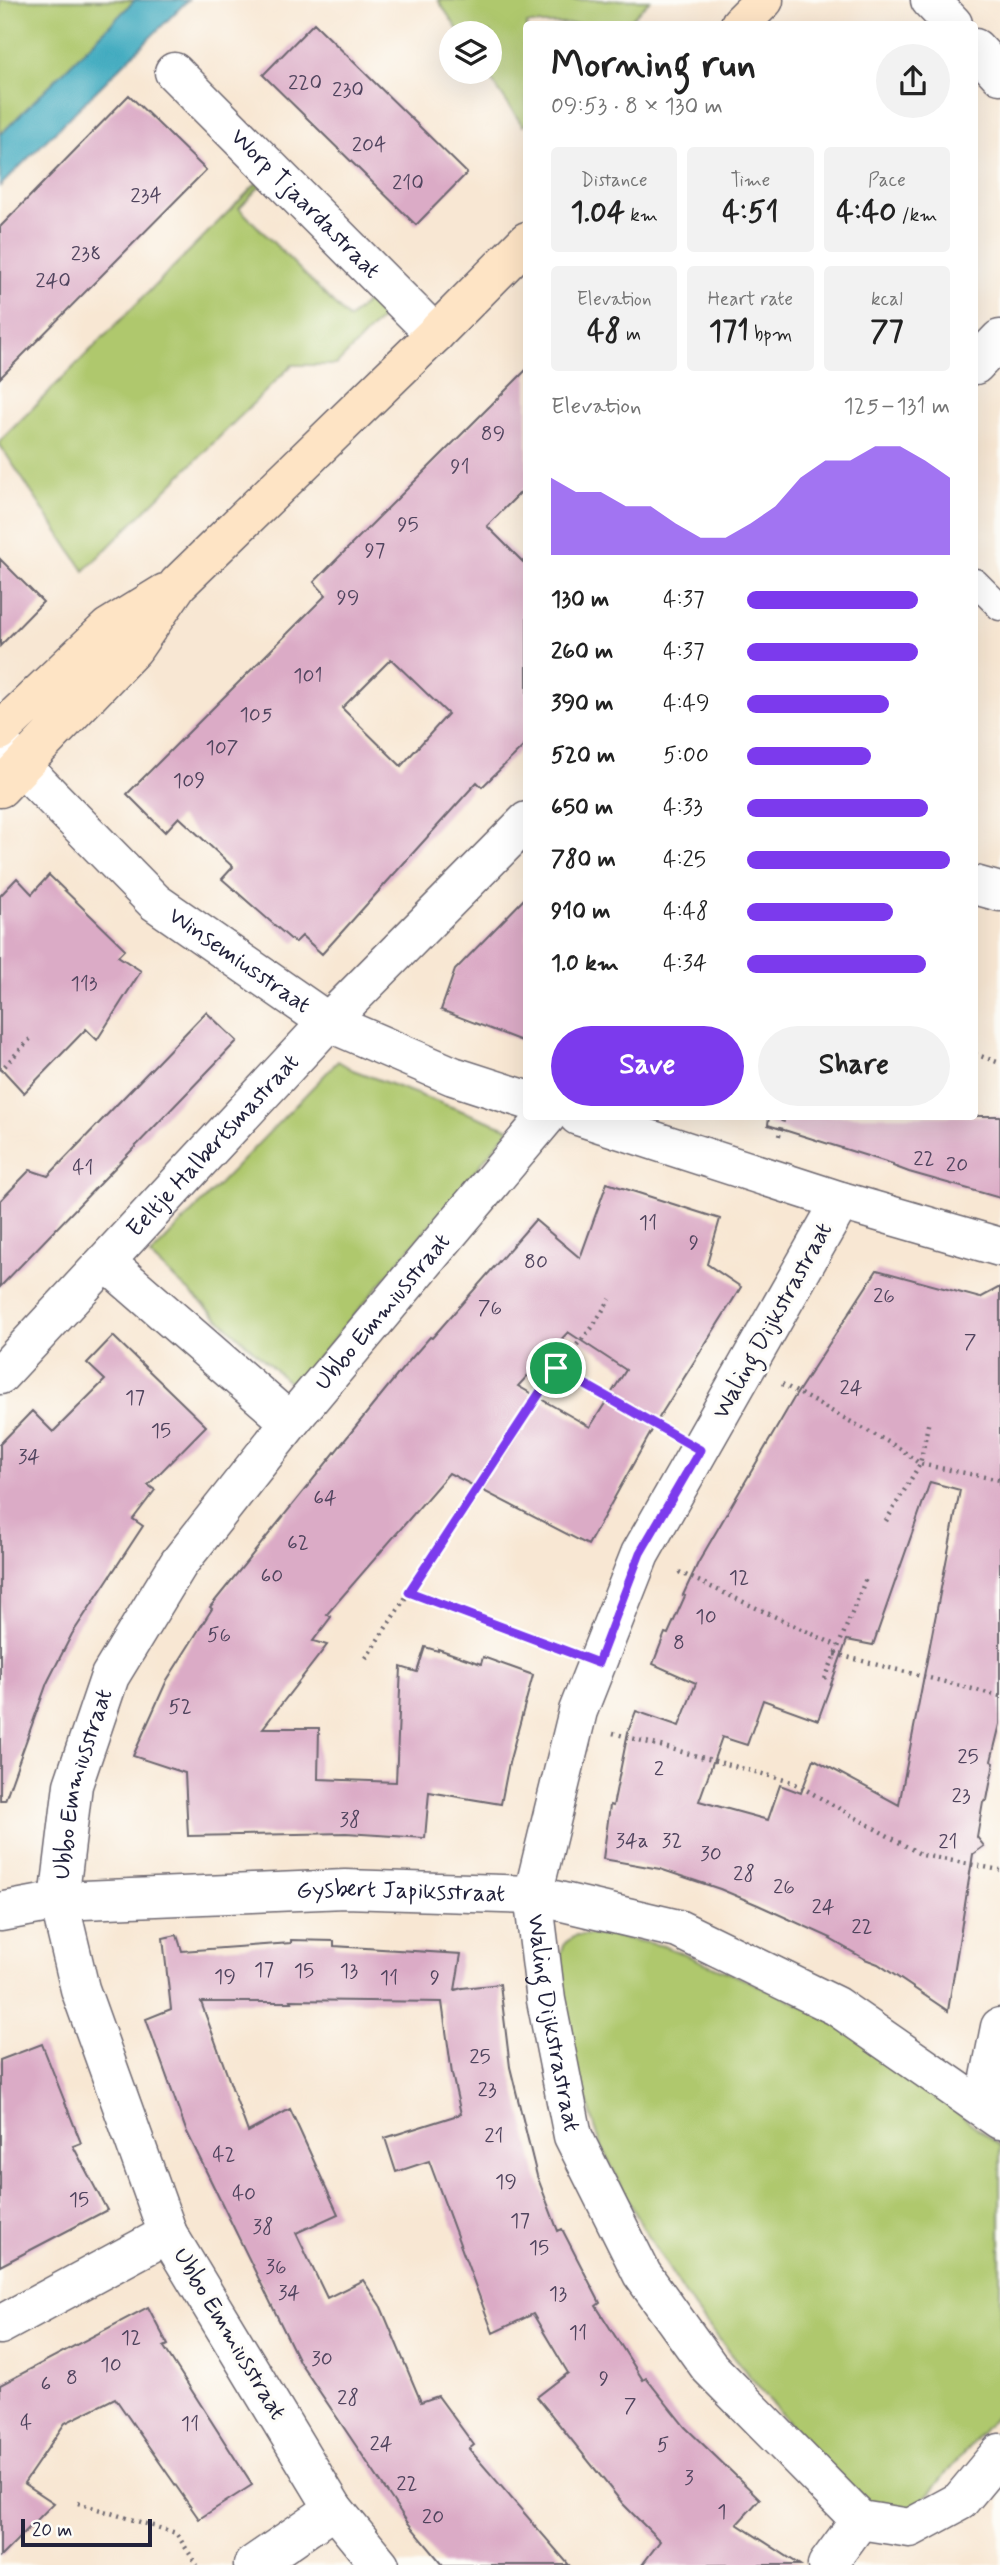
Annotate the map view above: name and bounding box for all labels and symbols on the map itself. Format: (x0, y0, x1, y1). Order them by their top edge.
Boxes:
house number: 220 (288, 69, 322, 97)
house number: 230 (332, 76, 364, 104)
street label: Worp Tjaardastraat (224, 122, 387, 286)
house number: 204 (352, 131, 386, 159)
house number: 210 (392, 169, 424, 197)
house number: 234 (130, 182, 162, 210)
house number: 238 (71, 240, 101, 268)
house number: 240 (35, 267, 71, 295)
house number: 89 (481, 420, 505, 448)
house number: 91 (450, 453, 470, 481)
house number: 95 (397, 511, 419, 539)
house number: 97 (365, 537, 385, 565)
house number: 99 (337, 584, 359, 612)
house number: 101 (293, 662, 323, 690)
house number: 105 (239, 701, 273, 729)
house number: 107 (205, 734, 239, 762)
house number: 109 (173, 767, 205, 795)
street label: Winsemiusstraat (162, 900, 317, 1021)
house number: 113 (71, 970, 98, 998)
street label: Eeltje Halbertsmastraat (120, 1047, 306, 1244)
house number: 22 (913, 1145, 935, 1173)
house number: 20 (946, 1151, 968, 1179)
house number: 41 (72, 1154, 94, 1182)
house number: 11 (639, 1209, 657, 1237)
street label: Waling Dijkstrastraat (706, 1217, 843, 1426)
street label: Ubbo Emmiusstraat (308, 1227, 457, 1397)
house number: 9 (689, 1229, 699, 1257)
house number: 80 (524, 1248, 548, 1276)
house number: 26 (873, 1282, 895, 1310)
house number: 76 (478, 1294, 502, 1322)
house number: 7 (964, 1328, 977, 1356)
pin (526, 1338, 586, 1398)
house number: 24 (839, 1374, 863, 1402)
house number: 17 (125, 1384, 145, 1412)
house number: 15 (151, 1417, 171, 1445)
house number: 34 (18, 1443, 40, 1471)
house number: 64 (313, 1484, 337, 1512)
house number: 62 (287, 1529, 309, 1557)
house number: 60 (261, 1562, 283, 1590)
house number: 12 (729, 1564, 749, 1592)
house number: 10 (695, 1603, 717, 1631)
house number: 56 (207, 1621, 231, 1649)
house number: 8 (673, 1629, 685, 1657)
street label: Ubbo Emmiusstraat (46, 1685, 120, 1881)
house number: 52 (168, 1693, 192, 1721)
house number: 25 (957, 1743, 979, 1771)
house number: 2 (654, 1755, 664, 1783)
house number: 23 (951, 1782, 971, 1810)
house number: 38 (340, 1806, 361, 1834)
house number: 34a (615, 1827, 649, 1855)
house number: 32 (662, 1827, 682, 1855)
house number: 21 (938, 1828, 958, 1856)
house number: 30 (700, 1840, 722, 1868)
house number: 28 (733, 1860, 755, 1888)
street label: Gysbert Japiksstraat (296, 1873, 506, 1910)
house number: 26 (773, 1873, 795, 1901)
house number: 24 (811, 1893, 835, 1921)
street label: Waling Dijkstrastraat (520, 1912, 587, 2134)
house number: 22 (851, 1913, 873, 1941)
house number: 17 (254, 1956, 274, 1984)
house number: 15 (294, 1957, 314, 1985)
house number: 13 (340, 1957, 358, 1985)
house number: 19 (214, 1963, 236, 1991)
house number: 11 (380, 1964, 398, 1992)
house number: 9 (430, 1964, 440, 1992)
house number: 25 (469, 2043, 491, 2071)
house number: 23 (477, 2076, 497, 2104)
house number: 21 (484, 2122, 504, 2150)
house number: 42 (212, 2141, 236, 2169)
house number: 19 (495, 2168, 517, 2196)
house number: 40 (232, 2180, 256, 2208)
house number: 15 (69, 2186, 89, 2214)
house number: 17 (510, 2207, 530, 2235)
house number: 38 (253, 2213, 274, 2241)
house number: 15 (529, 2234, 549, 2262)
street label: Ubbo Emmiusstraat (165, 2242, 293, 2426)
house number: 36 (265, 2253, 287, 2281)
house number: 34 (278, 2279, 300, 2307)
house number: 13 (549, 2280, 567, 2308)
house number: 11 (569, 2319, 587, 2347)
house number: 12 (121, 2324, 141, 2352)
house number: 30 (311, 2345, 333, 2373)
house number: 10 (100, 2351, 122, 2379)
house number: 8 (66, 2364, 78, 2392)
house number: 9 (599, 2365, 609, 2393)
house number: 6 (41, 2370, 51, 2398)
house number: 28 (337, 2384, 359, 2412)
house number: 7 (624, 2392, 637, 2420)
house number: 4 (20, 2409, 32, 2437)
house number: 11 (181, 2410, 199, 2438)
house number: 24 (369, 2430, 393, 2458)
house number: 5 (657, 2431, 669, 2459)
house number: 3 (684, 2464, 694, 2492)
house number: 22 (396, 2470, 418, 2498)
house number: 1 (717, 2498, 727, 2526)
house number: 20 (422, 2503, 444, 2531)
scale bar (21, 2516, 152, 2548)

